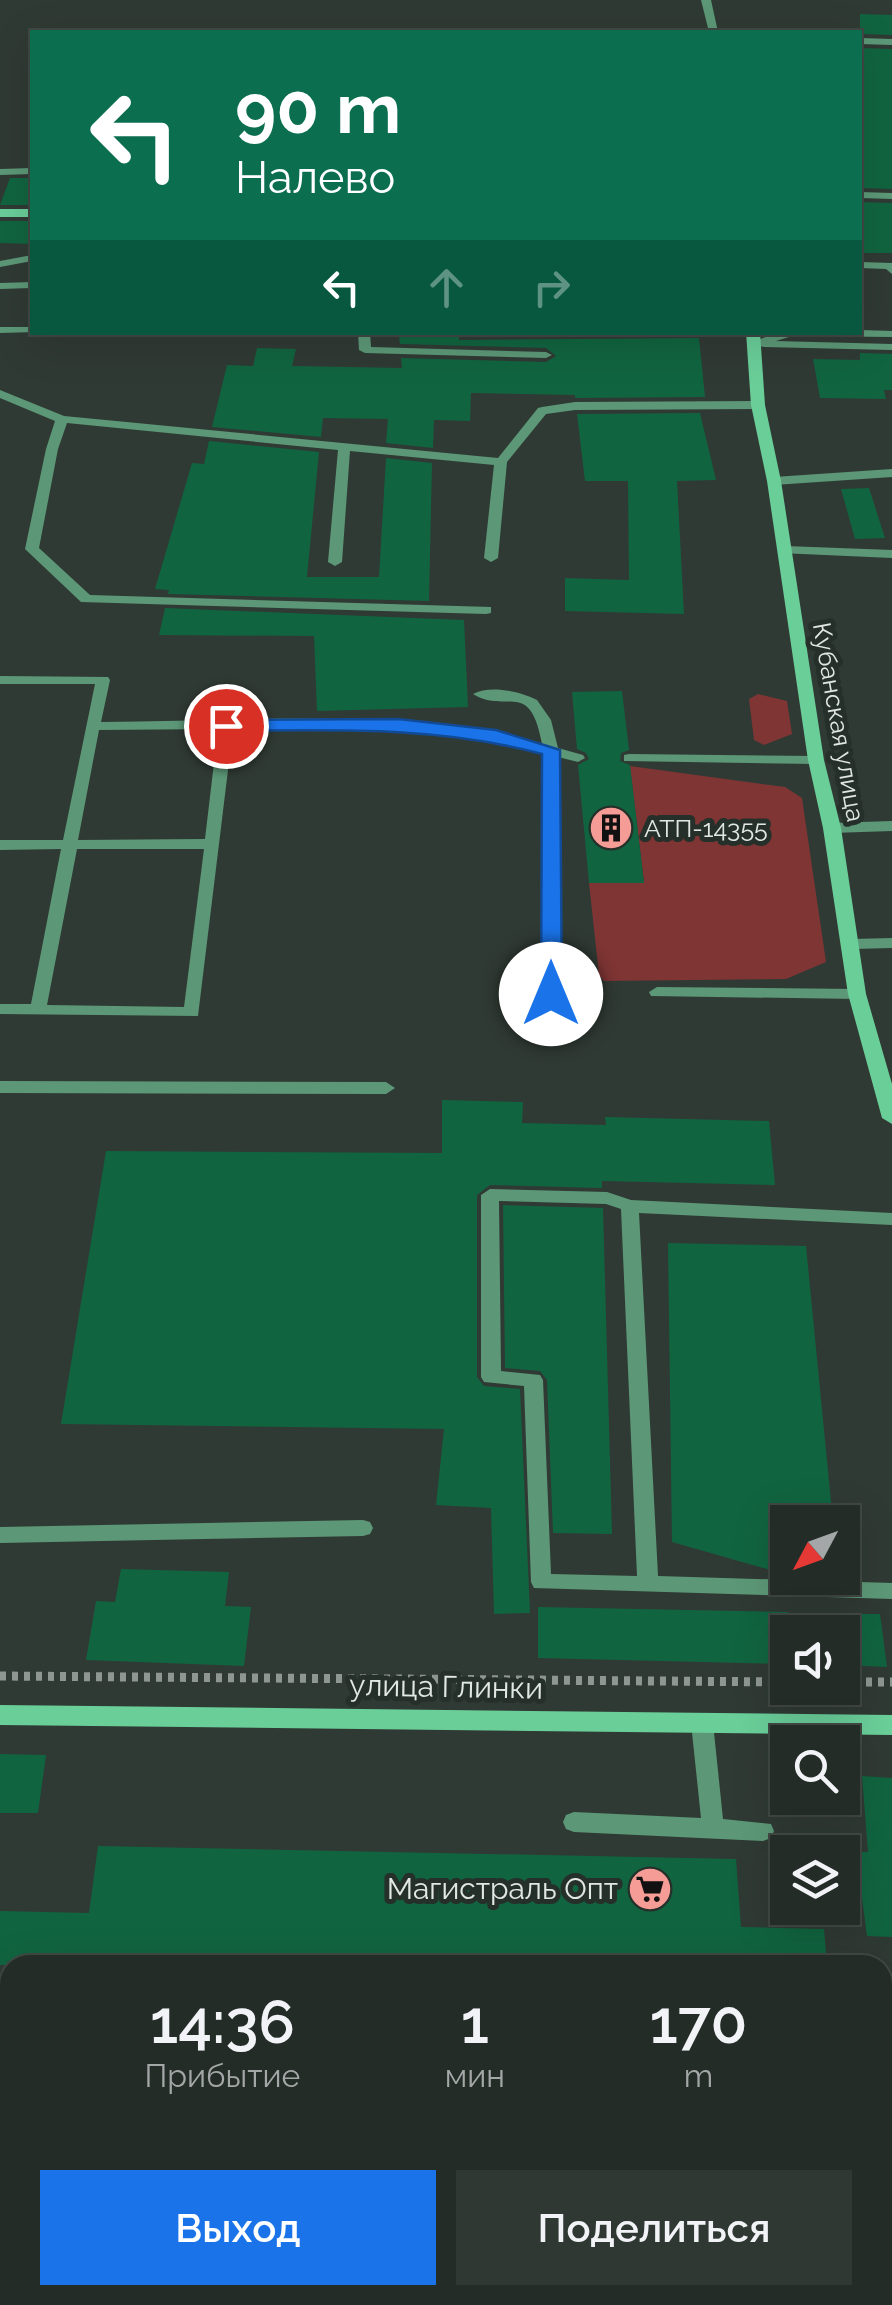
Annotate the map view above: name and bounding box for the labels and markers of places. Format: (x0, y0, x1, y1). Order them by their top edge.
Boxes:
pin (184, 684, 269, 769)
building icon: АТП-14355 (588, 805, 634, 851)
place label: АТП-14355 (644, 813, 768, 843)
supermarket icon: Магистраль Опт (627, 1866, 673, 1912)
place label: Магистраль Опт (387, 1871, 618, 1906)

